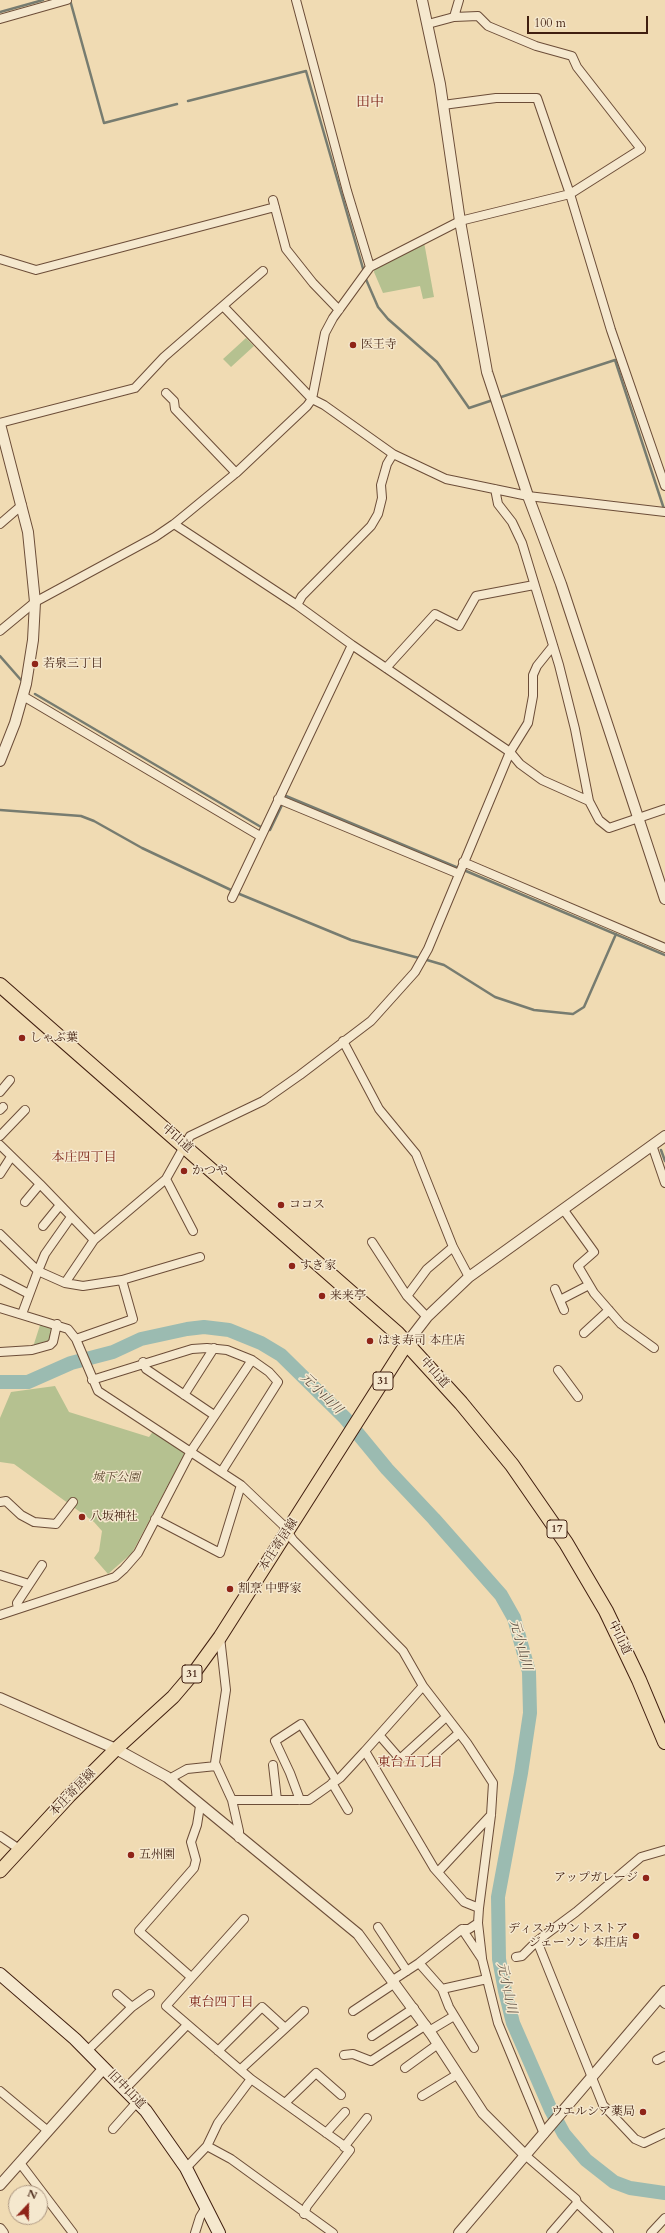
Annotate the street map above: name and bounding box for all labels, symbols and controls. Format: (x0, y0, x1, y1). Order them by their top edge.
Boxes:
scale bar (529, 8, 650, 34)
text: 100 m (534, 15, 566, 31)
district label: 田中 (356, 95, 384, 111)
place label: 医王寺 (361, 338, 397, 352)
marker: 医王寺 (348, 340, 358, 350)
place label: 若泉三丁目 (43, 657, 103, 671)
marker: 若泉三丁目 (30, 659, 40, 669)
place label: しゃぶ葉 (30, 1031, 78, 1045)
marker: しゃぶ葉 (17, 1033, 27, 1043)
street label: 中山道 (159, 1122, 195, 1156)
district label: 本庄四丁目 (52, 1150, 116, 1166)
place label: かつや (192, 1164, 228, 1178)
marker: かつや (179, 1166, 189, 1176)
place label: ココス (289, 1198, 325, 1212)
marker: ココス (276, 1200, 286, 1210)
place label: すき家 (300, 1259, 336, 1273)
marker: すき家 (287, 1261, 297, 1271)
place label: 来来亭 (330, 1289, 366, 1303)
marker: 来来亭 (317, 1291, 327, 1301)
place label: はま寿司 本庄店 (378, 1334, 465, 1348)
marker: はま寿司 本庄店 (365, 1336, 375, 1346)
street label: 中山道 (417, 1355, 451, 1391)
water label: 元小山川 (297, 1370, 345, 1418)
road number: 31 (373, 1372, 393, 1390)
park label: 城下公園 (92, 1471, 140, 1485)
place label: 八坂神社 (90, 1510, 138, 1524)
marker: 八坂神社 (77, 1512, 87, 1522)
street label: 本庄寄居線 (257, 1516, 301, 1574)
road number: 17 (547, 1520, 567, 1538)
place label: 割烹 中野家 (238, 1582, 301, 1596)
marker: 割烹 中野家 (225, 1584, 235, 1594)
water label: 元小山川 (506, 1618, 534, 1672)
street label: 中山道 (605, 1619, 633, 1657)
road number: 31 (182, 1665, 202, 1683)
district label: 東台五丁目 (378, 1755, 442, 1771)
street label: 本庄寄居線 (47, 1766, 99, 1820)
place label: 五州園 (139, 1848, 175, 1862)
marker: 五州園 (126, 1850, 136, 1860)
place label: アップガレージ (554, 1871, 638, 1885)
marker: アップガレージ (641, 1873, 651, 1883)
place label: ディスカウントストア ジェーソン 本庄店 (508, 1922, 628, 1950)
marker: ディスカウントストア ジェーソン 本庄店 (631, 1931, 641, 1941)
water label: 元小山川 (493, 1961, 519, 2015)
district label: 東台四丁目 (189, 1995, 253, 2011)
street label: 旧中山道 (104, 2068, 148, 2112)
place label: ウエルシア薬局 (551, 2105, 635, 2119)
marker: ウエルシア薬局 (638, 2107, 648, 2117)
north arrow (8, 2185, 48, 2225)
text: N (25, 2186, 40, 2203)

